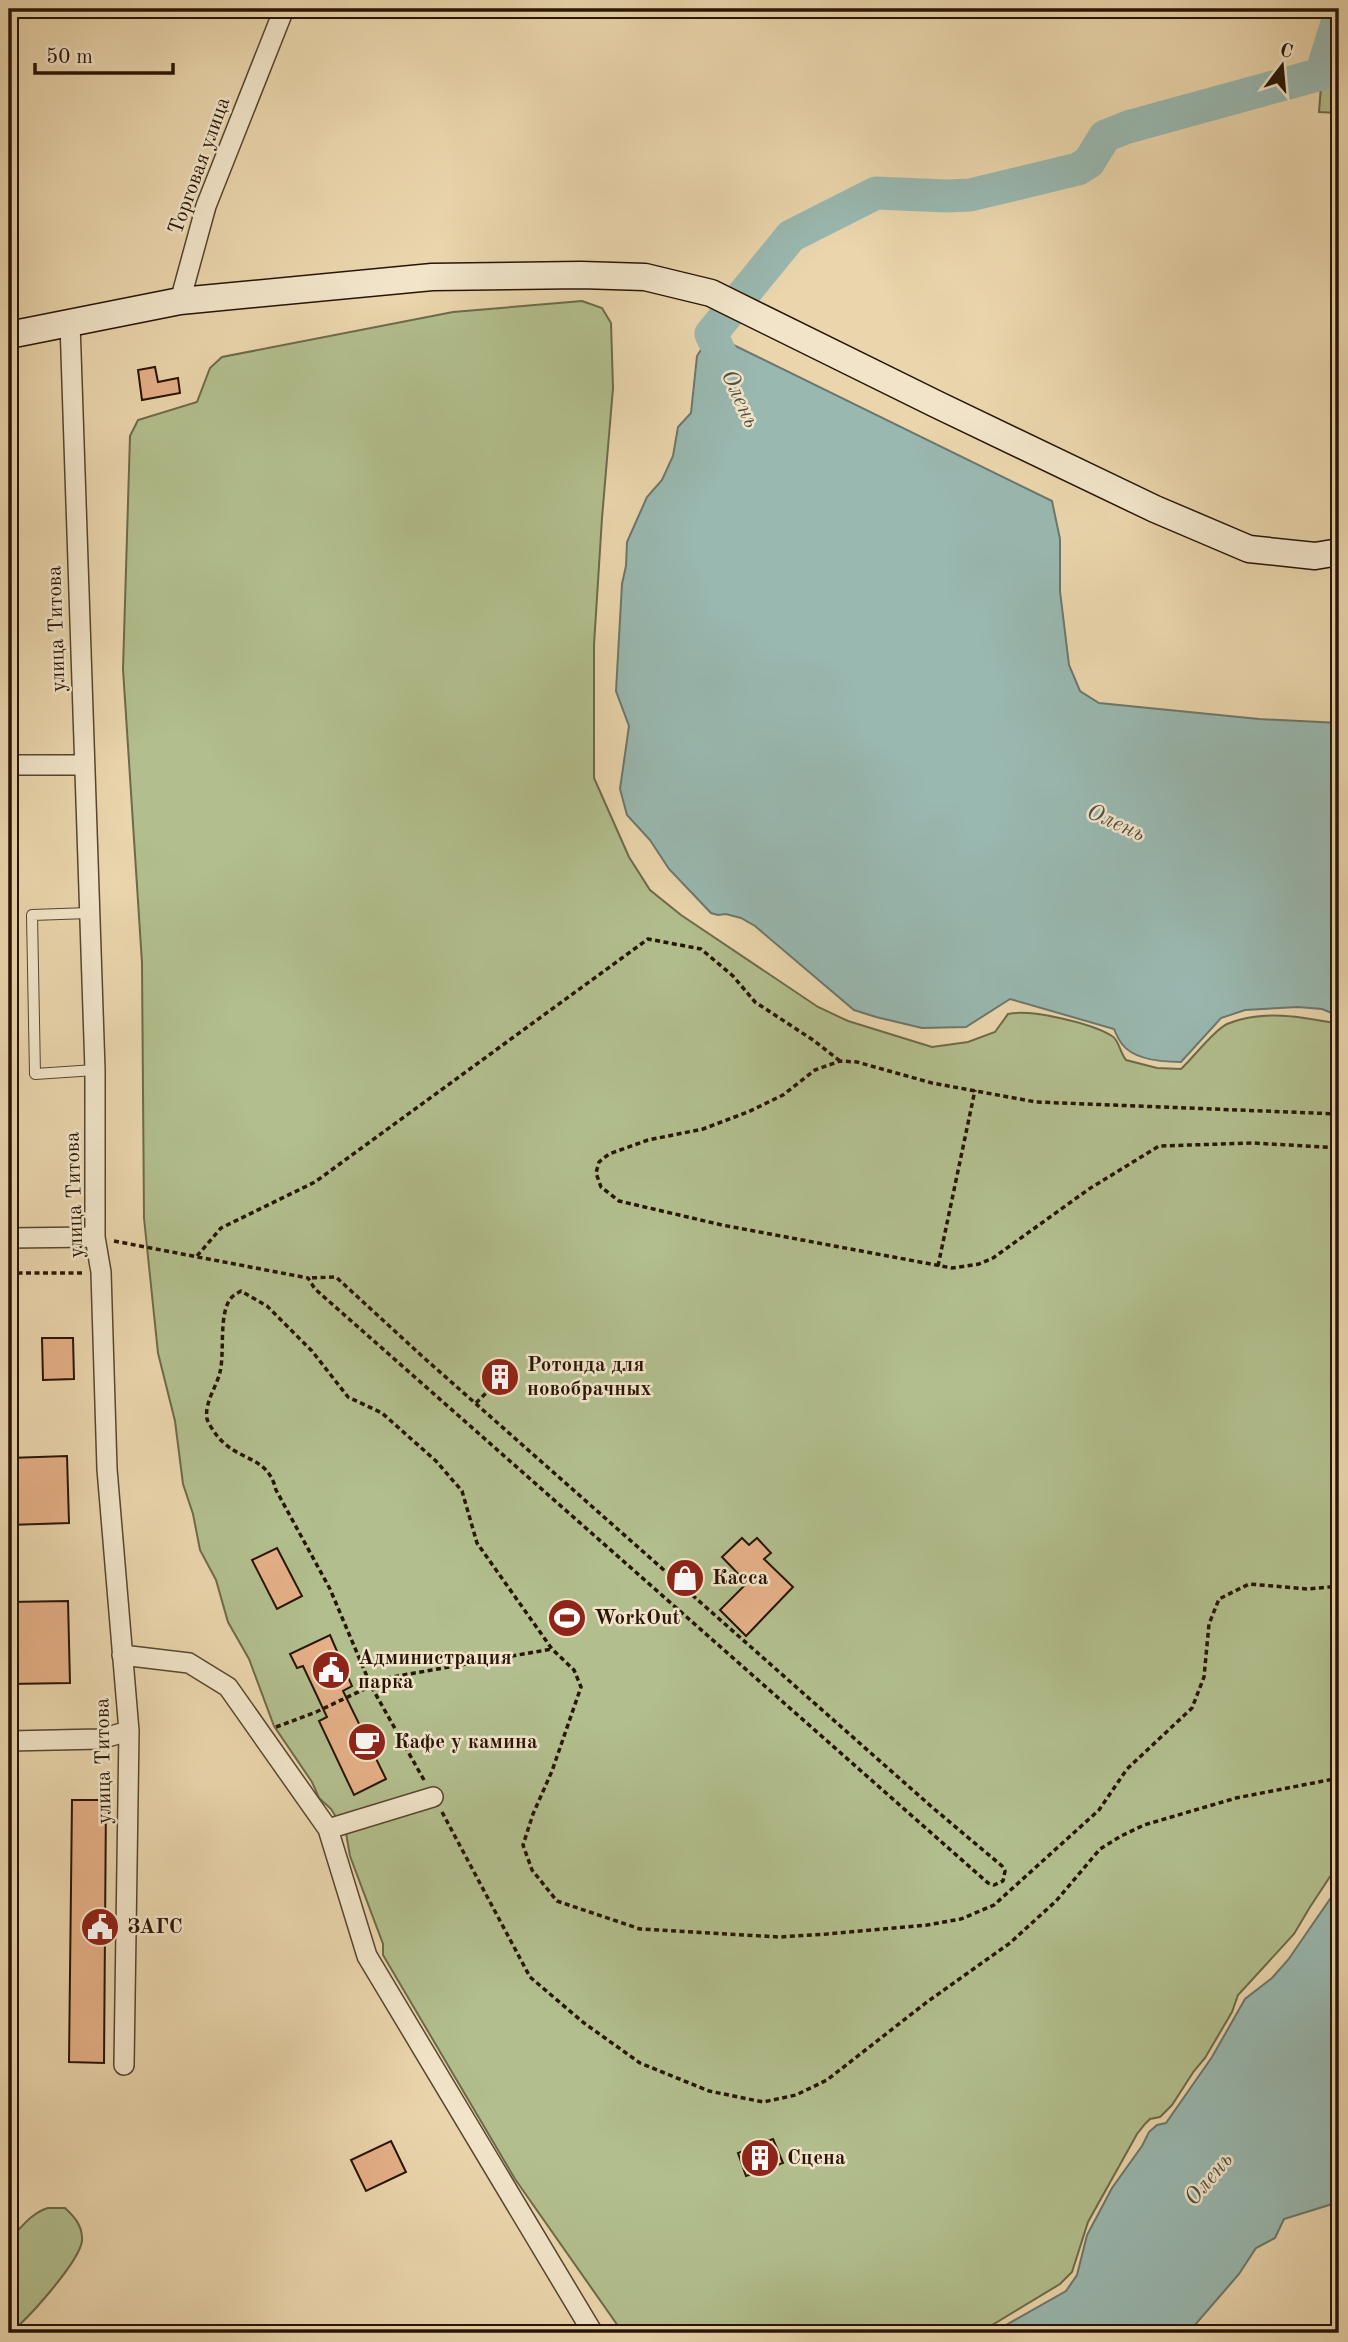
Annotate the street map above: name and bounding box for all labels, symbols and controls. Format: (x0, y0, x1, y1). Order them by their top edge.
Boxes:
scale bar (35, 32, 173, 76)
north arrow (1246, 32, 1316, 102)
text: С (1277, 41, 1295, 63)
text: 50 m (46, 47, 93, 68)
street label: Торговая улица (165, 95, 235, 237)
water label: Олень (717, 366, 763, 432)
street label: улица Титова (44, 565, 70, 693)
water label: Олень (1083, 800, 1149, 846)
street label: улица Титова (62, 1131, 88, 1259)
place label: Ротонда для новобрачных (527, 1355, 652, 1400)
building icon: Ротонда для новобрачных (479, 1356, 521, 1398)
shop icon: Касса (664, 1557, 706, 1599)
place label: Касса (712, 1568, 769, 1589)
sports icon: WorkOut (546, 1597, 588, 1639)
place label: WorkOut (594, 1608, 681, 1629)
place label: Администрация парка (358, 1648, 512, 1693)
public building icon: Администрация парка (310, 1649, 352, 1691)
street label: улица Титова (92, 1697, 116, 1825)
cafe icon: Кафе у камина (346, 1721, 388, 1763)
place label: Кафе у камина (394, 1732, 538, 1753)
public building icon: ЗАГС (79, 1906, 121, 1948)
place label: ЗАГС (127, 1917, 183, 1938)
building icon: Сцена (739, 2137, 781, 2179)
place label: Сцена (787, 2148, 846, 2169)
water label: Олень (1180, 2148, 1238, 2210)

